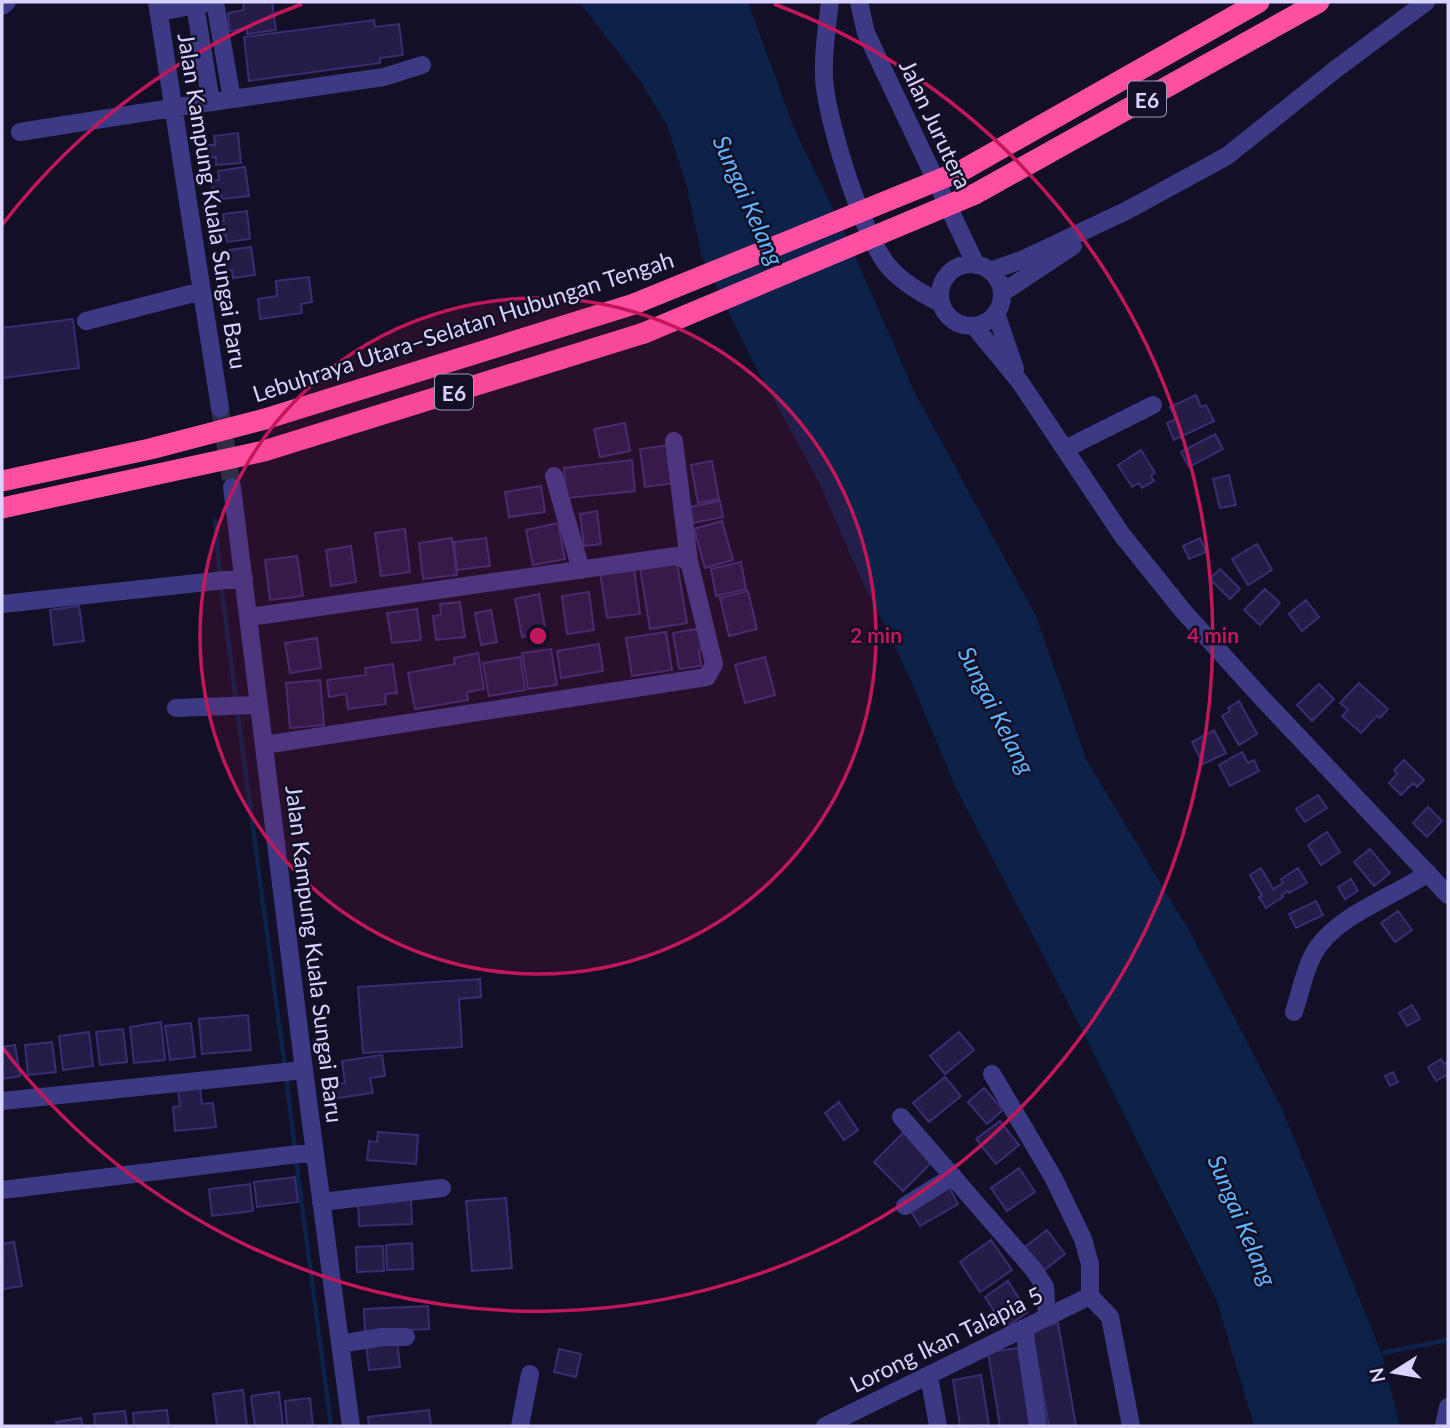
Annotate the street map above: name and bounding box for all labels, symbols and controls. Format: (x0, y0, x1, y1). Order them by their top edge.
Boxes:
street label: Jalan Kampung Kuala Sungai Baru (173, 31, 253, 371)
street label: Jalan Jurutera (894, 55, 978, 193)
road number: E6 (1128, 82, 1166, 116)
water label: Sungai Kelang (707, 130, 791, 270)
street label: Lebuhraya Utara–Selatan Hubungan Tengah (249, 245, 677, 407)
road number: E6 (435, 374, 473, 410)
text: 2 min (850, 622, 902, 647)
text: 4 min (1187, 622, 1239, 647)
centre of rings (526, 624, 550, 648)
water label: Sungai Kelang (952, 641, 1042, 779)
street label: Jalan Kampung Kuala Sungai Baru (280, 784, 350, 1124)
water label: Sungai Kelang (1202, 1150, 1284, 1290)
street label: Lorong Ikan Talapia 5 (845, 1280, 1047, 1398)
north arrow (1359, 1337, 1429, 1407)
text: N (1364, 1366, 1390, 1385)

